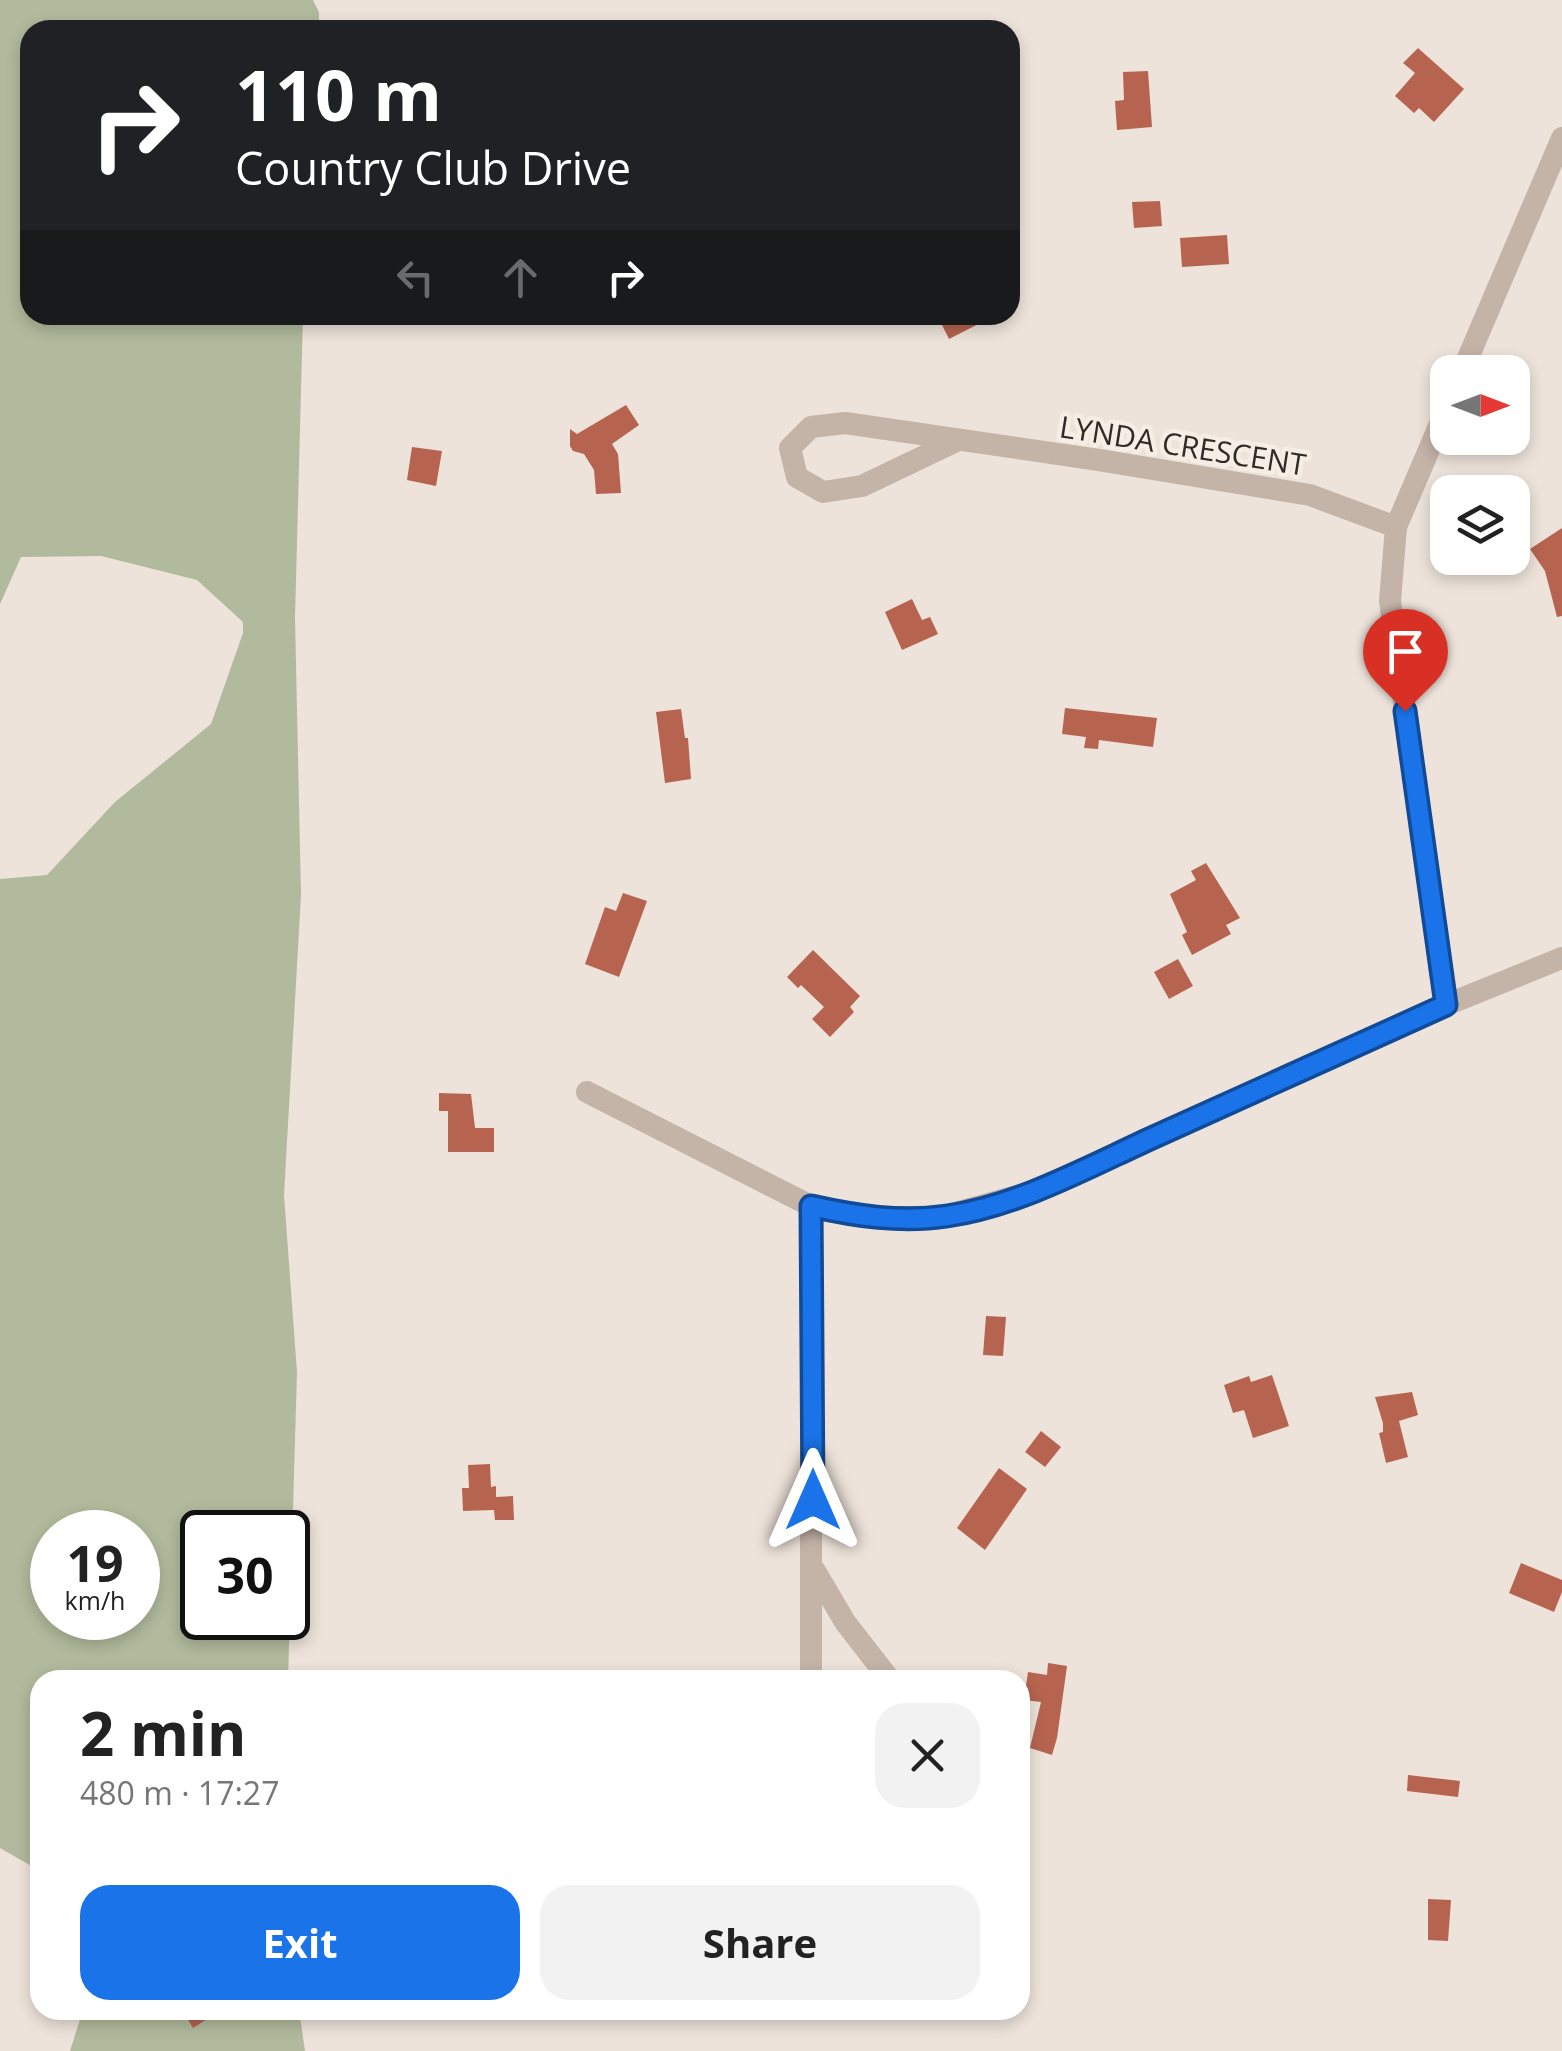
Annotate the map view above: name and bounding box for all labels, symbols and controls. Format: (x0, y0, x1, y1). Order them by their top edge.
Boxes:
text: 110 m (235, 46, 442, 142)
icon: right (70, 60, 200, 190)
text: Country Club Drive (235, 137, 631, 198)
icon: left (388, 250, 443, 305)
icon: ahead (493, 250, 548, 305)
icon: right (598, 250, 653, 305)
north arrow (1430, 355, 1530, 455)
map controls (1430, 355, 1530, 575)
street label: LYNDA CRESCENT (1057, 405, 1310, 485)
button: layers (1430, 475, 1530, 575)
pin (1363, 609, 1448, 712)
icon: arrive (1378, 624, 1433, 679)
position arrow (761, 1448, 865, 1552)
speed limit sign: 30 (180, 1510, 310, 1640)
text: 19 (66, 1529, 124, 1597)
text: km/h (65, 1583, 125, 1617)
text: 2 min (80, 1692, 247, 1774)
button: close (875, 1703, 980, 1808)
text: 480 m · 17:27 (80, 1771, 279, 1814)
button: Exit (80, 1885, 520, 2000)
button: Share (540, 1885, 980, 2000)

